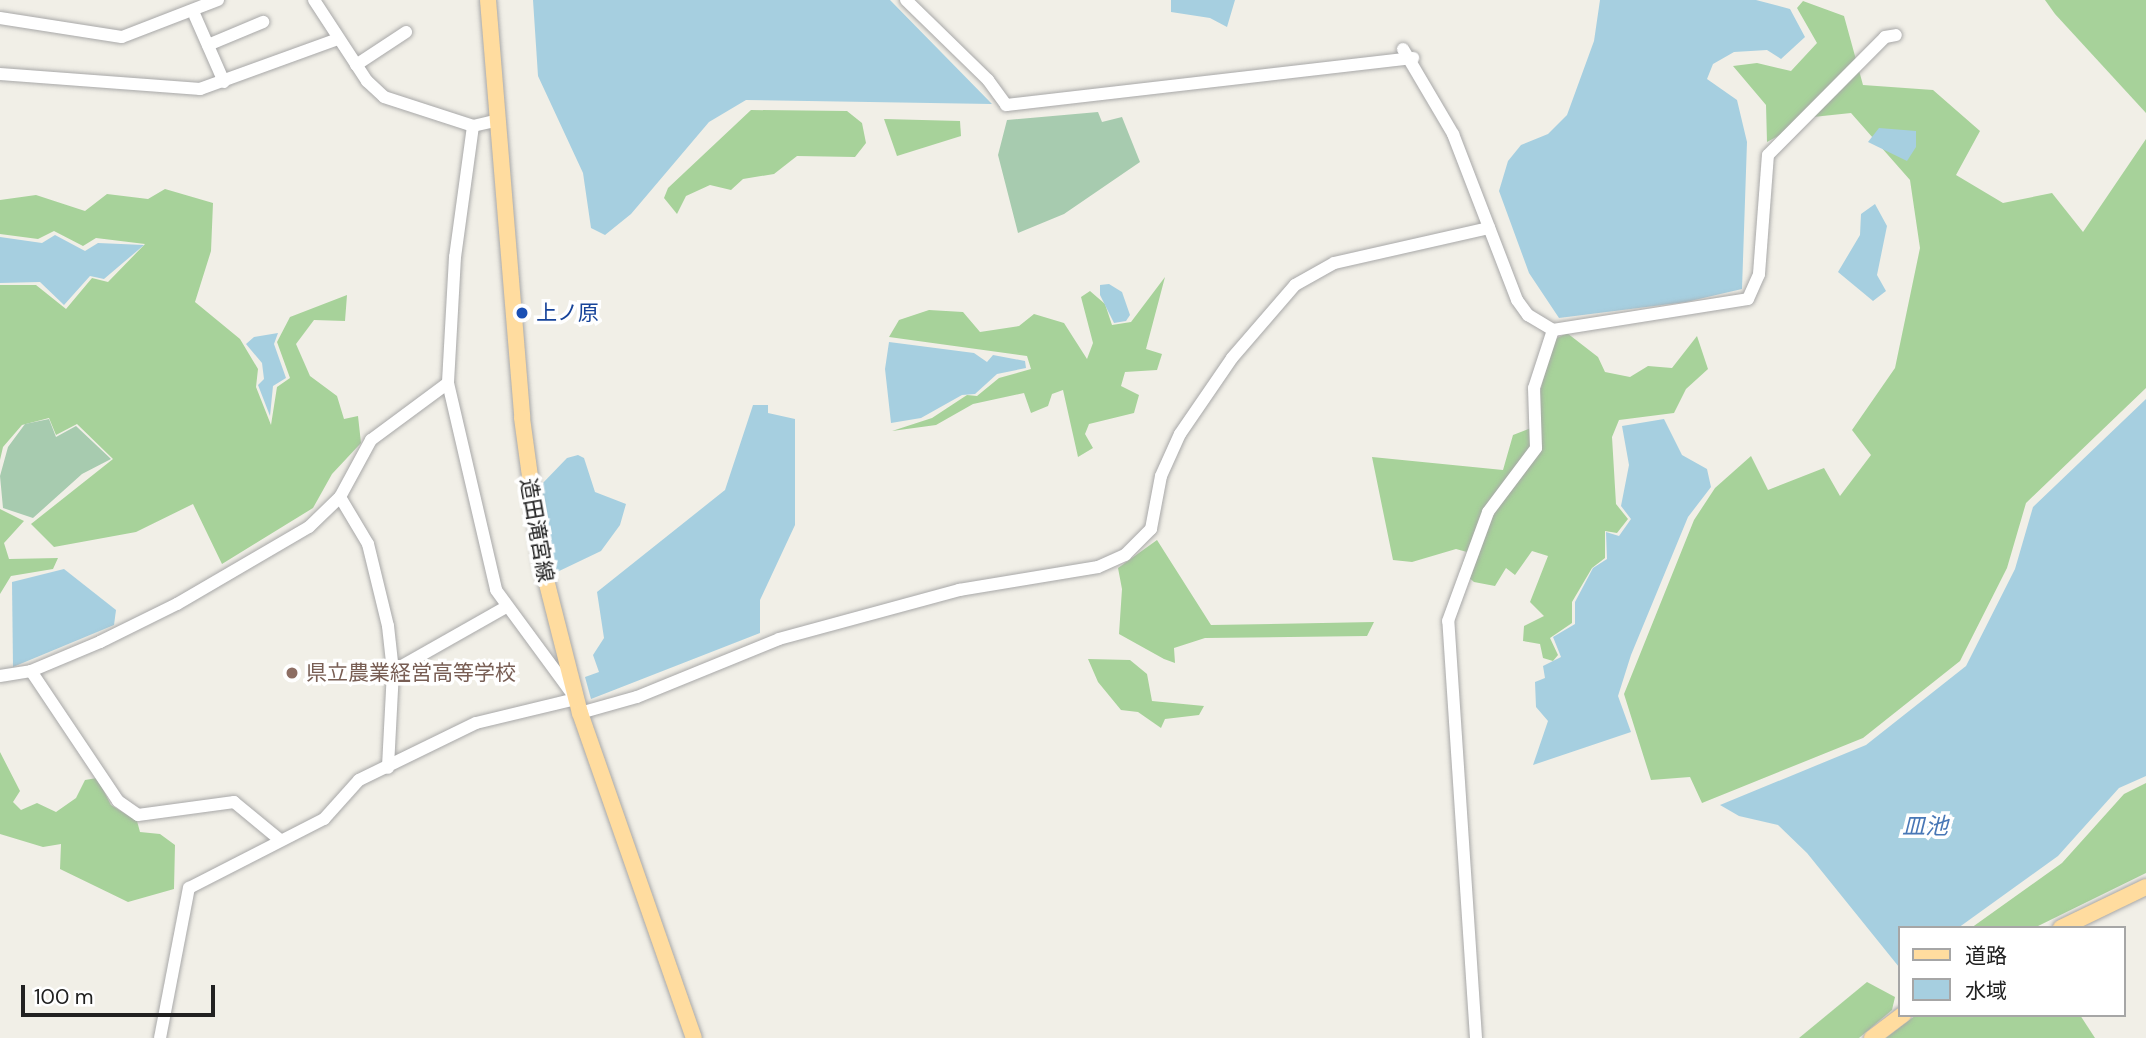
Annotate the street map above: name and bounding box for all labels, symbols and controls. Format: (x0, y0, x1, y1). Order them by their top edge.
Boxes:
place label: 上ノ原 (536, 300, 599, 326)
marker: 上ノ原 (514, 305, 530, 321)
street label: 造田滝宮線 (515, 476, 559, 584)
place label: 県立農業経営高等学校 (306, 660, 516, 686)
marker: 県立農業経営高等学校 (284, 665, 300, 681)
water label: 皿池 (1902, 812, 1948, 840)
legend (1898, 926, 2125, 1017)
text: 道路 (1965, 942, 2007, 970)
scale bar (24, 972, 219, 1016)
text: 水域 (1965, 977, 2007, 1005)
text: 100 m (34, 983, 94, 1011)

